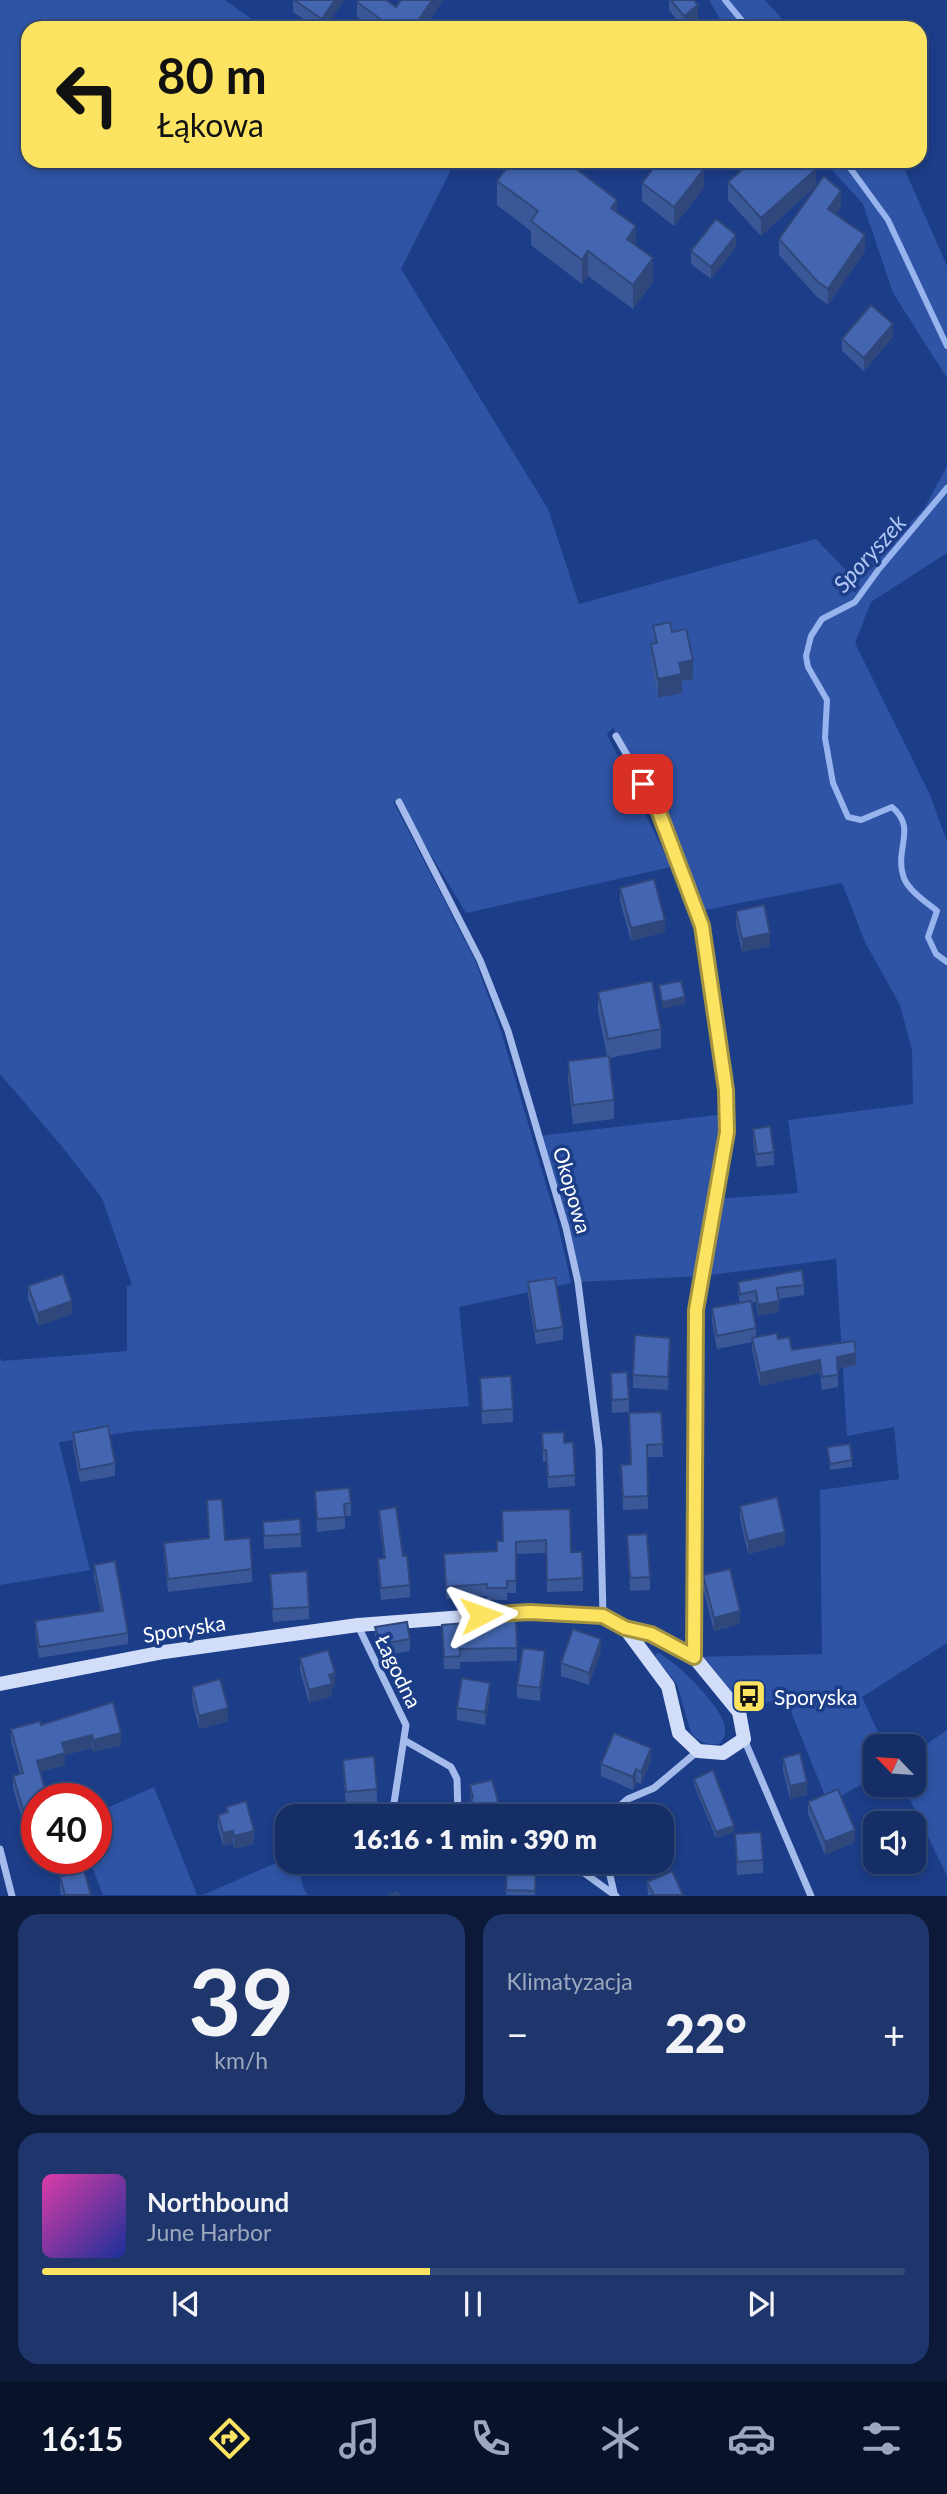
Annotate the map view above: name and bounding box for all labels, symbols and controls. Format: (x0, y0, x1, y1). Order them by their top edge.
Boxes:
text: 80 m (157, 46, 267, 104)
icon: left (42, 49, 133, 140)
text: Łąkowa (157, 105, 264, 144)
water label: Sporyszek (827, 508, 912, 598)
pin (613, 754, 673, 814)
icon: arrive (624, 765, 662, 803)
street label: Okopowa (549, 1144, 597, 1236)
position arrow (444, 1578, 518, 1652)
street label: Sporyska (141, 1609, 227, 1647)
street label: Łagodna (371, 1630, 427, 1712)
bus stop icon: Sporyska (730, 1677, 768, 1715)
place label: Sporyska (774, 1684, 857, 1709)
north arrow (863, 1734, 926, 1797)
map controls (863, 1734, 926, 1874)
speed limit sign: 40 (21, 1783, 112, 1874)
button: sound (863, 1811, 926, 1874)
text: 16:16 · 1 min · 390 m (352, 1823, 597, 1855)
text: 39 (188, 1946, 294, 2055)
text: Klimatyzacja (507, 1967, 633, 1995)
text: 22° (665, 2002, 747, 2064)
text: − (507, 2011, 529, 2057)
text: + (883, 2011, 905, 2057)
text: km/h (214, 2046, 268, 2074)
text: Northbound (147, 2186, 289, 2218)
text: June Harbor (147, 2218, 271, 2246)
icon: previous (167, 2285, 205, 2323)
icon: pause (454, 2285, 492, 2323)
icon: next (742, 2285, 780, 2323)
icon: directions (205, 2414, 254, 2463)
icon: music (335, 2414, 384, 2463)
icon: phone (466, 2414, 515, 2463)
icon: climate (596, 2414, 645, 2463)
icon: car (727, 2414, 776, 2463)
icon: filters (857, 2414, 906, 2463)
text: 16:15 (41, 2419, 123, 2458)

